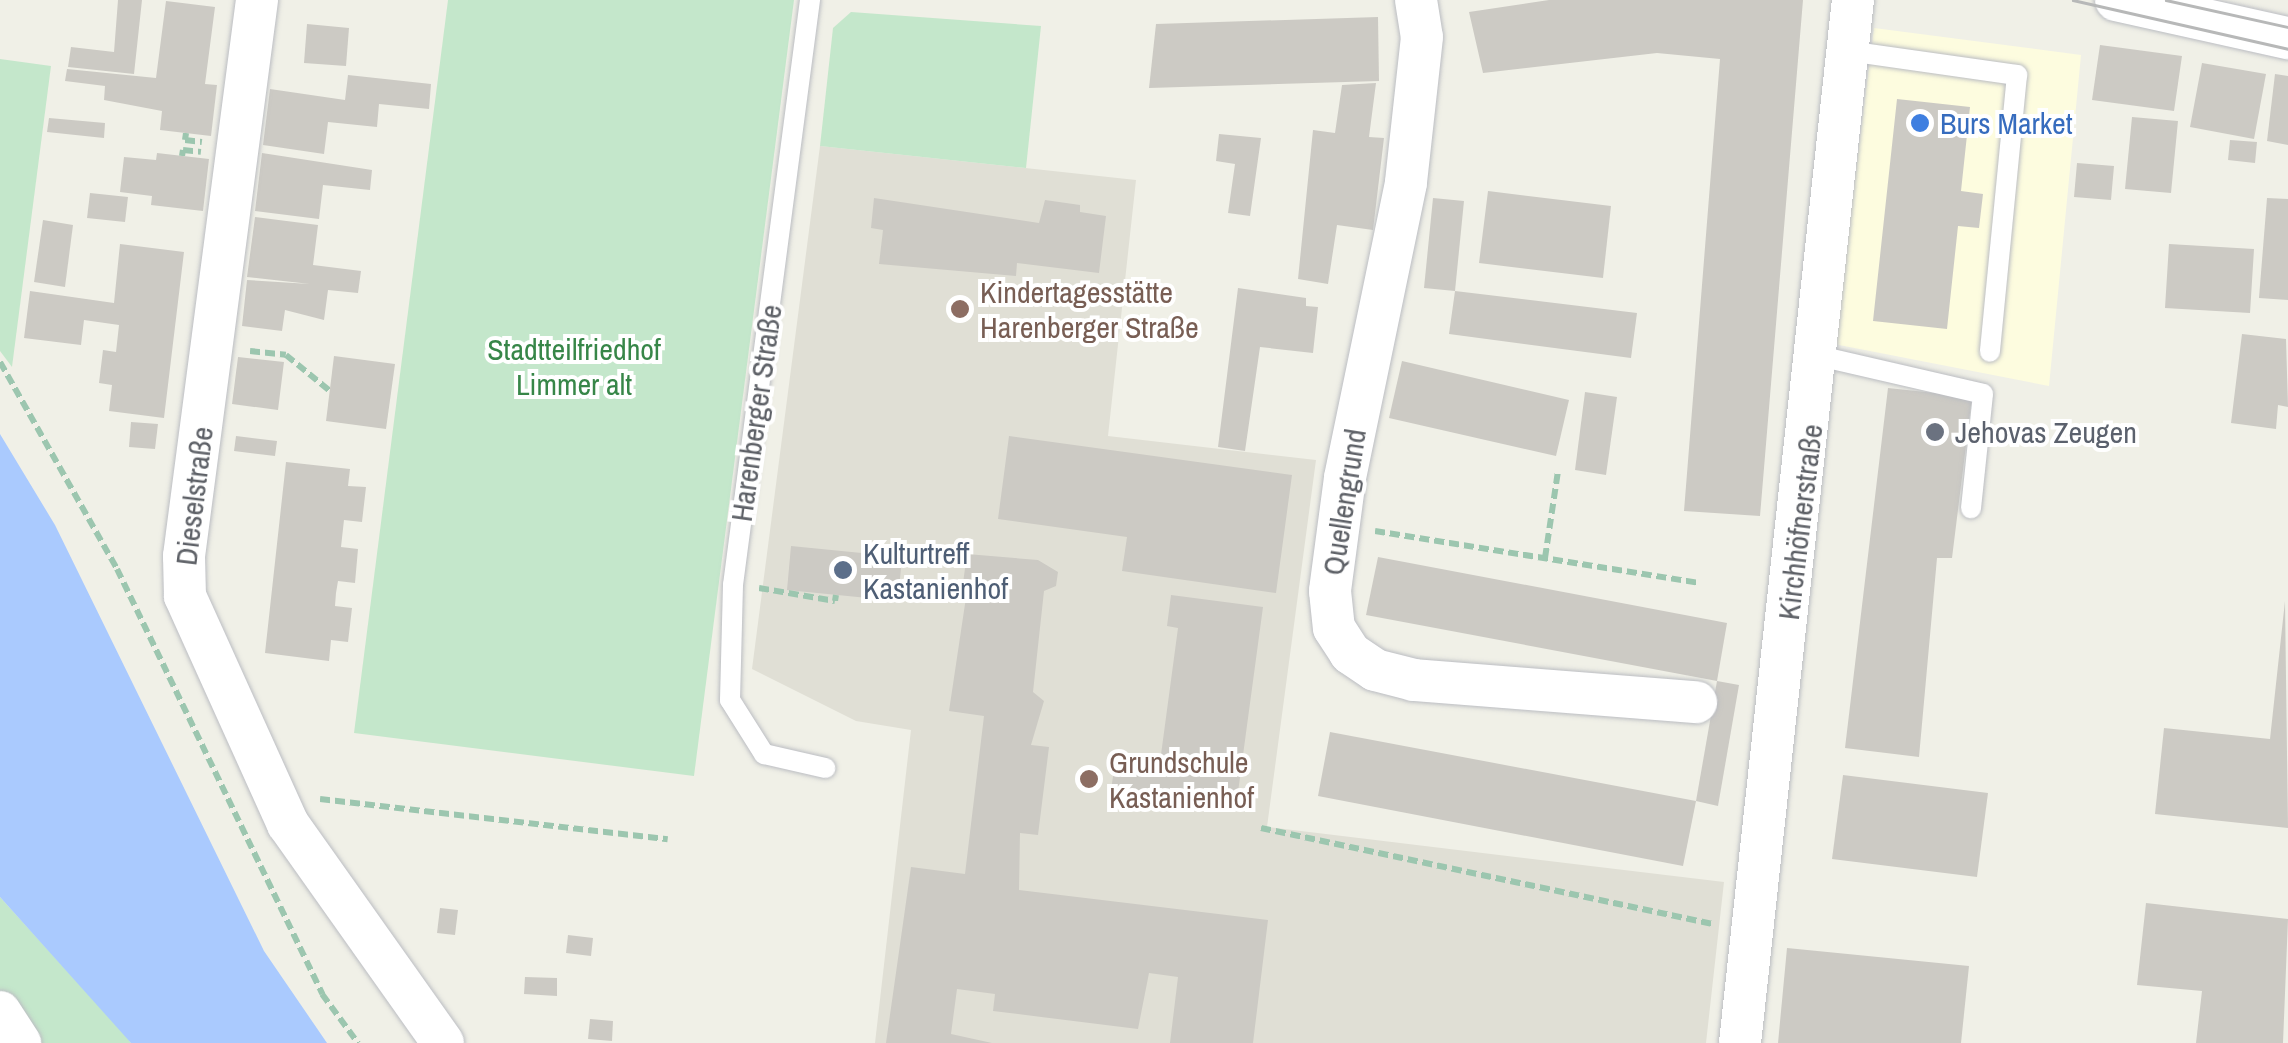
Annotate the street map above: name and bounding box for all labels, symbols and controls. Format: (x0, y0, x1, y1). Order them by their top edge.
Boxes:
place label: Burs Market (1940, 105, 2073, 141)
marker: Burs Market (1909, 112, 1931, 134)
place label: Kindertagesstätte Harenberger Straße (980, 274, 1199, 344)
marker: Kindertagesstätte Harenberger Straße (949, 298, 971, 320)
street label: Harenberger Straße (723, 302, 789, 524)
park label: Stadtteilfriedhof Limmer alt (487, 331, 661, 402)
place label: Jehovas Zeugen (1955, 414, 2137, 450)
marker: Jehovas Zeugen (1924, 421, 1946, 443)
street label: Kirchhöfnerstraße (1770, 422, 1830, 622)
street label: Dieselstraße (168, 425, 220, 567)
street label: Quellengrund (1315, 426, 1373, 578)
place label: Kulturtreff Kastanienhof (863, 535, 1008, 606)
marker: Kulturtreff Kastanienhof (832, 559, 854, 581)
place label: Grundschule Kastanienhof (1109, 744, 1254, 814)
marker: Grundschule Kastanienhof (1078, 768, 1100, 790)

